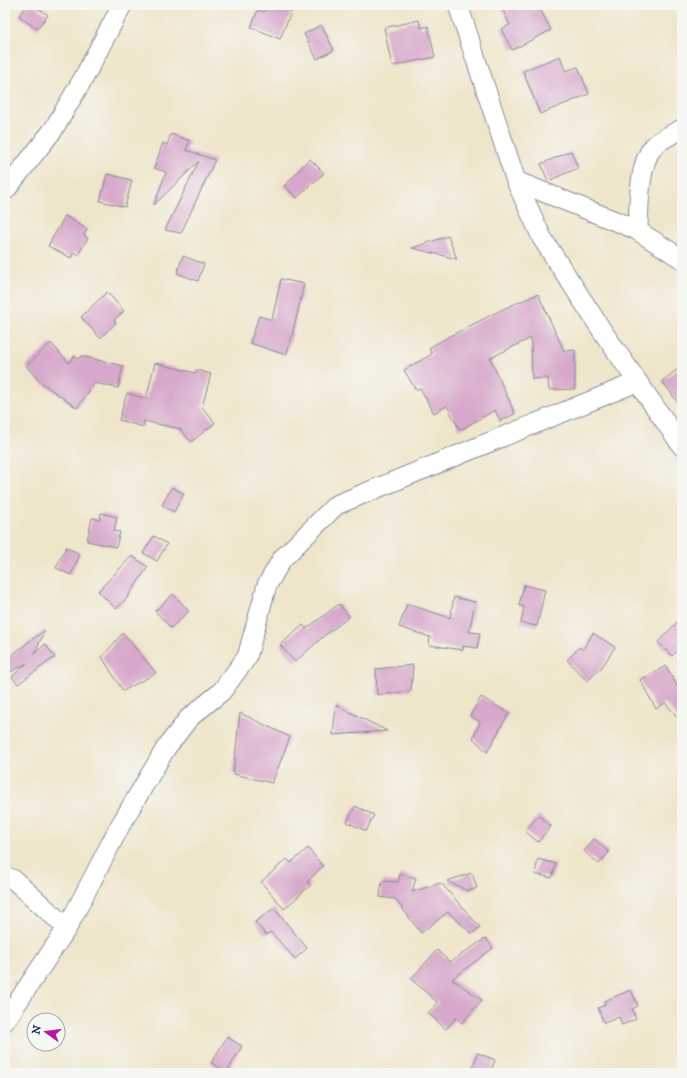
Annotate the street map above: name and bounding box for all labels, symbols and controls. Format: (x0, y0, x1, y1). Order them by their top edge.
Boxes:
north arrow (26, 1012, 66, 1052)
text: N (29, 1024, 45, 1036)

